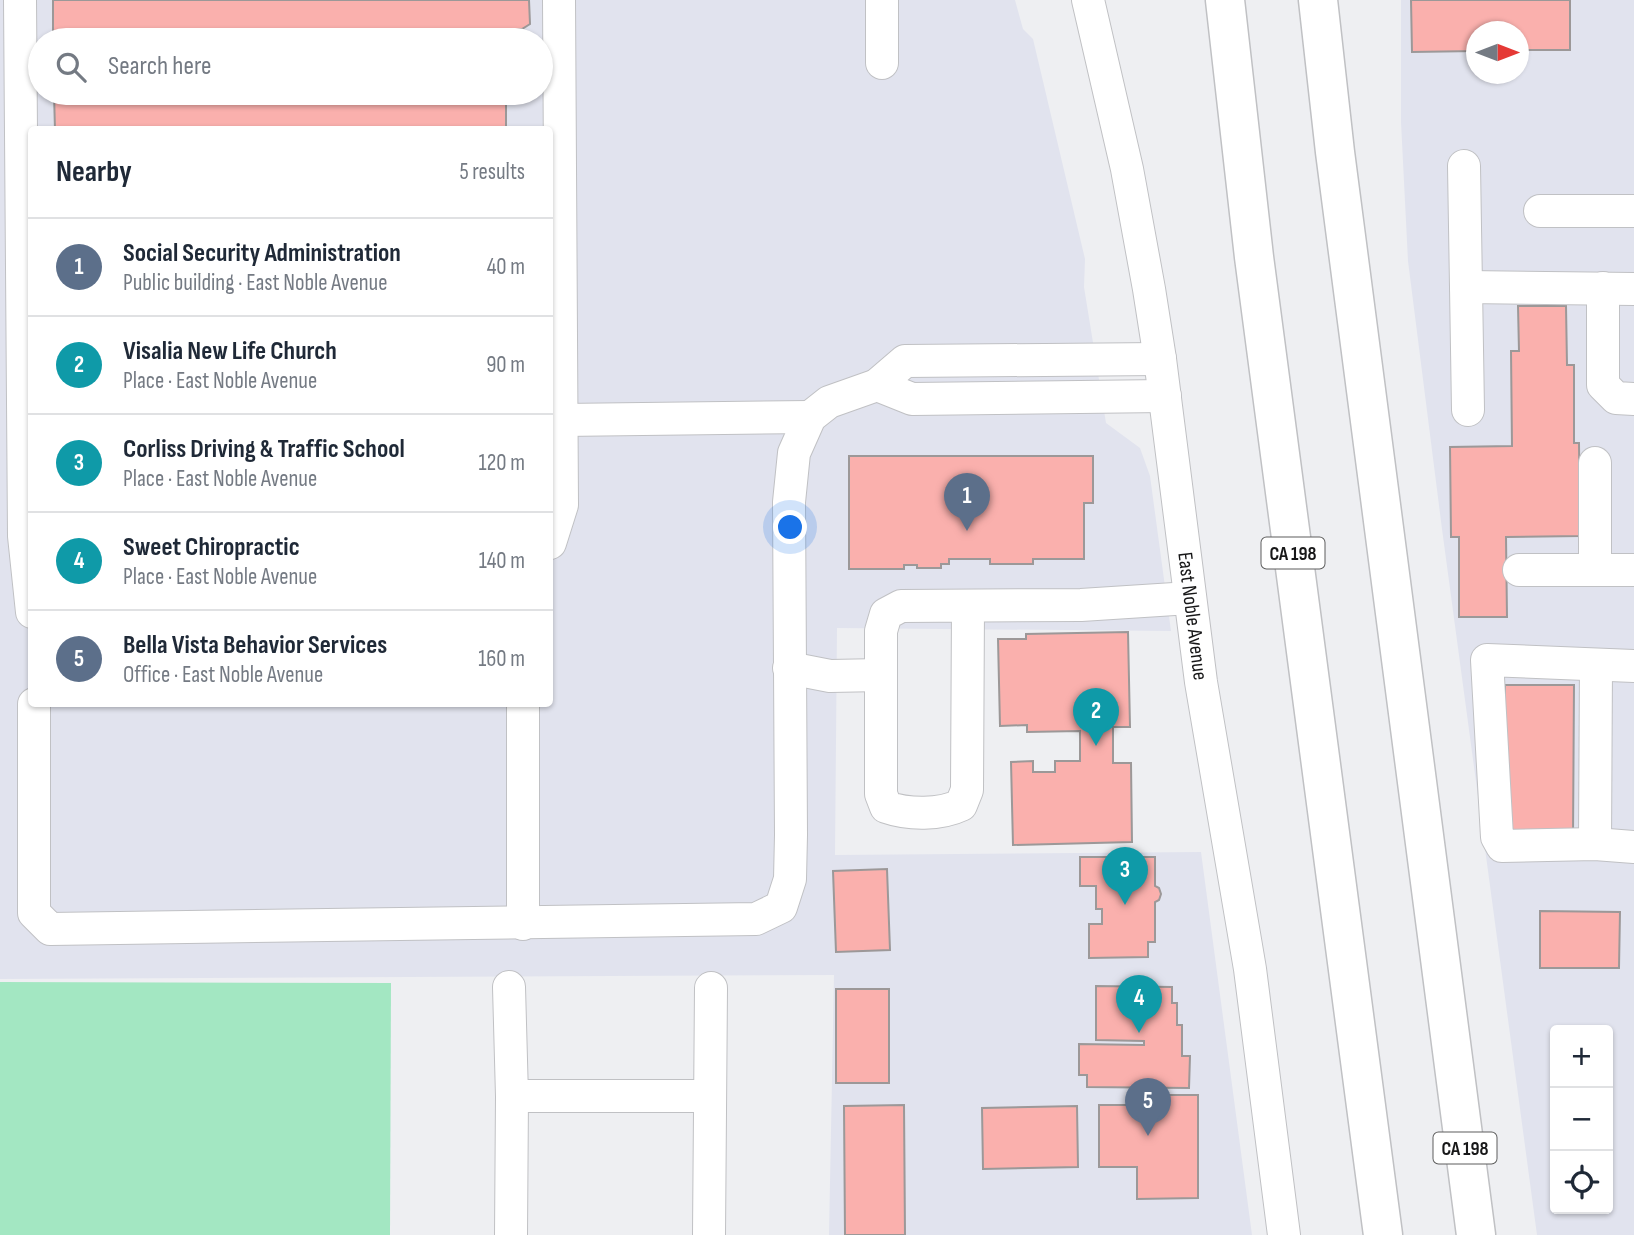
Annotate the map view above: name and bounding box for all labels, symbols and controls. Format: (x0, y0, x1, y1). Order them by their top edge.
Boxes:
north arrow (1466, 21, 1529, 84)
search box (28, 28, 553, 105)
icon: search (52, 48, 90, 86)
text: Search here (108, 51, 211, 82)
text: Nearby (56, 154, 132, 190)
text: 5 results (459, 158, 525, 186)
text: Social Security Administration (123, 238, 401, 269)
text: 1 (74, 253, 84, 281)
text: 40 m (487, 253, 525, 281)
text: Public building · East Noble Avenue (123, 269, 387, 297)
text: Visalia New Life Church (123, 336, 337, 367)
text: 2 (74, 351, 84, 379)
text: 90 m (486, 351, 525, 379)
text: Place · East Noble Avenue (123, 367, 317, 395)
text: Corliss Driving & Traffic School (123, 434, 405, 465)
text: 3 (74, 449, 84, 477)
text: 120 m (479, 449, 525, 477)
text: Place · East Noble Avenue (123, 465, 317, 493)
pin: 1 (944, 473, 990, 531)
your location (773, 510, 807, 544)
text: Sweet Chiropractic (123, 532, 300, 563)
road number: CA 198 (1262, 538, 1324, 568)
text: 4 (74, 547, 84, 575)
text: 140 m (479, 547, 525, 575)
street label: East Noble Avenue (1172, 551, 1213, 682)
text: Place · East Noble Avenue (123, 563, 317, 591)
text: Bella Vista Behavior Services (123, 630, 387, 661)
text: 5 (74, 645, 84, 673)
text: 160 m (478, 645, 525, 673)
text: Office · East Noble Avenue (123, 661, 323, 689)
pin: 2 (1073, 688, 1119, 746)
pin: 3 (1102, 847, 1148, 905)
pin: 4 (1116, 975, 1162, 1033)
map controls (1550, 1025, 1613, 1214)
button: + (1550, 1025, 1613, 1088)
pin: 5 (1125, 1078, 1171, 1136)
button: − (1550, 1088, 1613, 1151)
road number: CA 198 (1434, 1132, 1496, 1164)
button: locate (1550, 1151, 1613, 1214)

